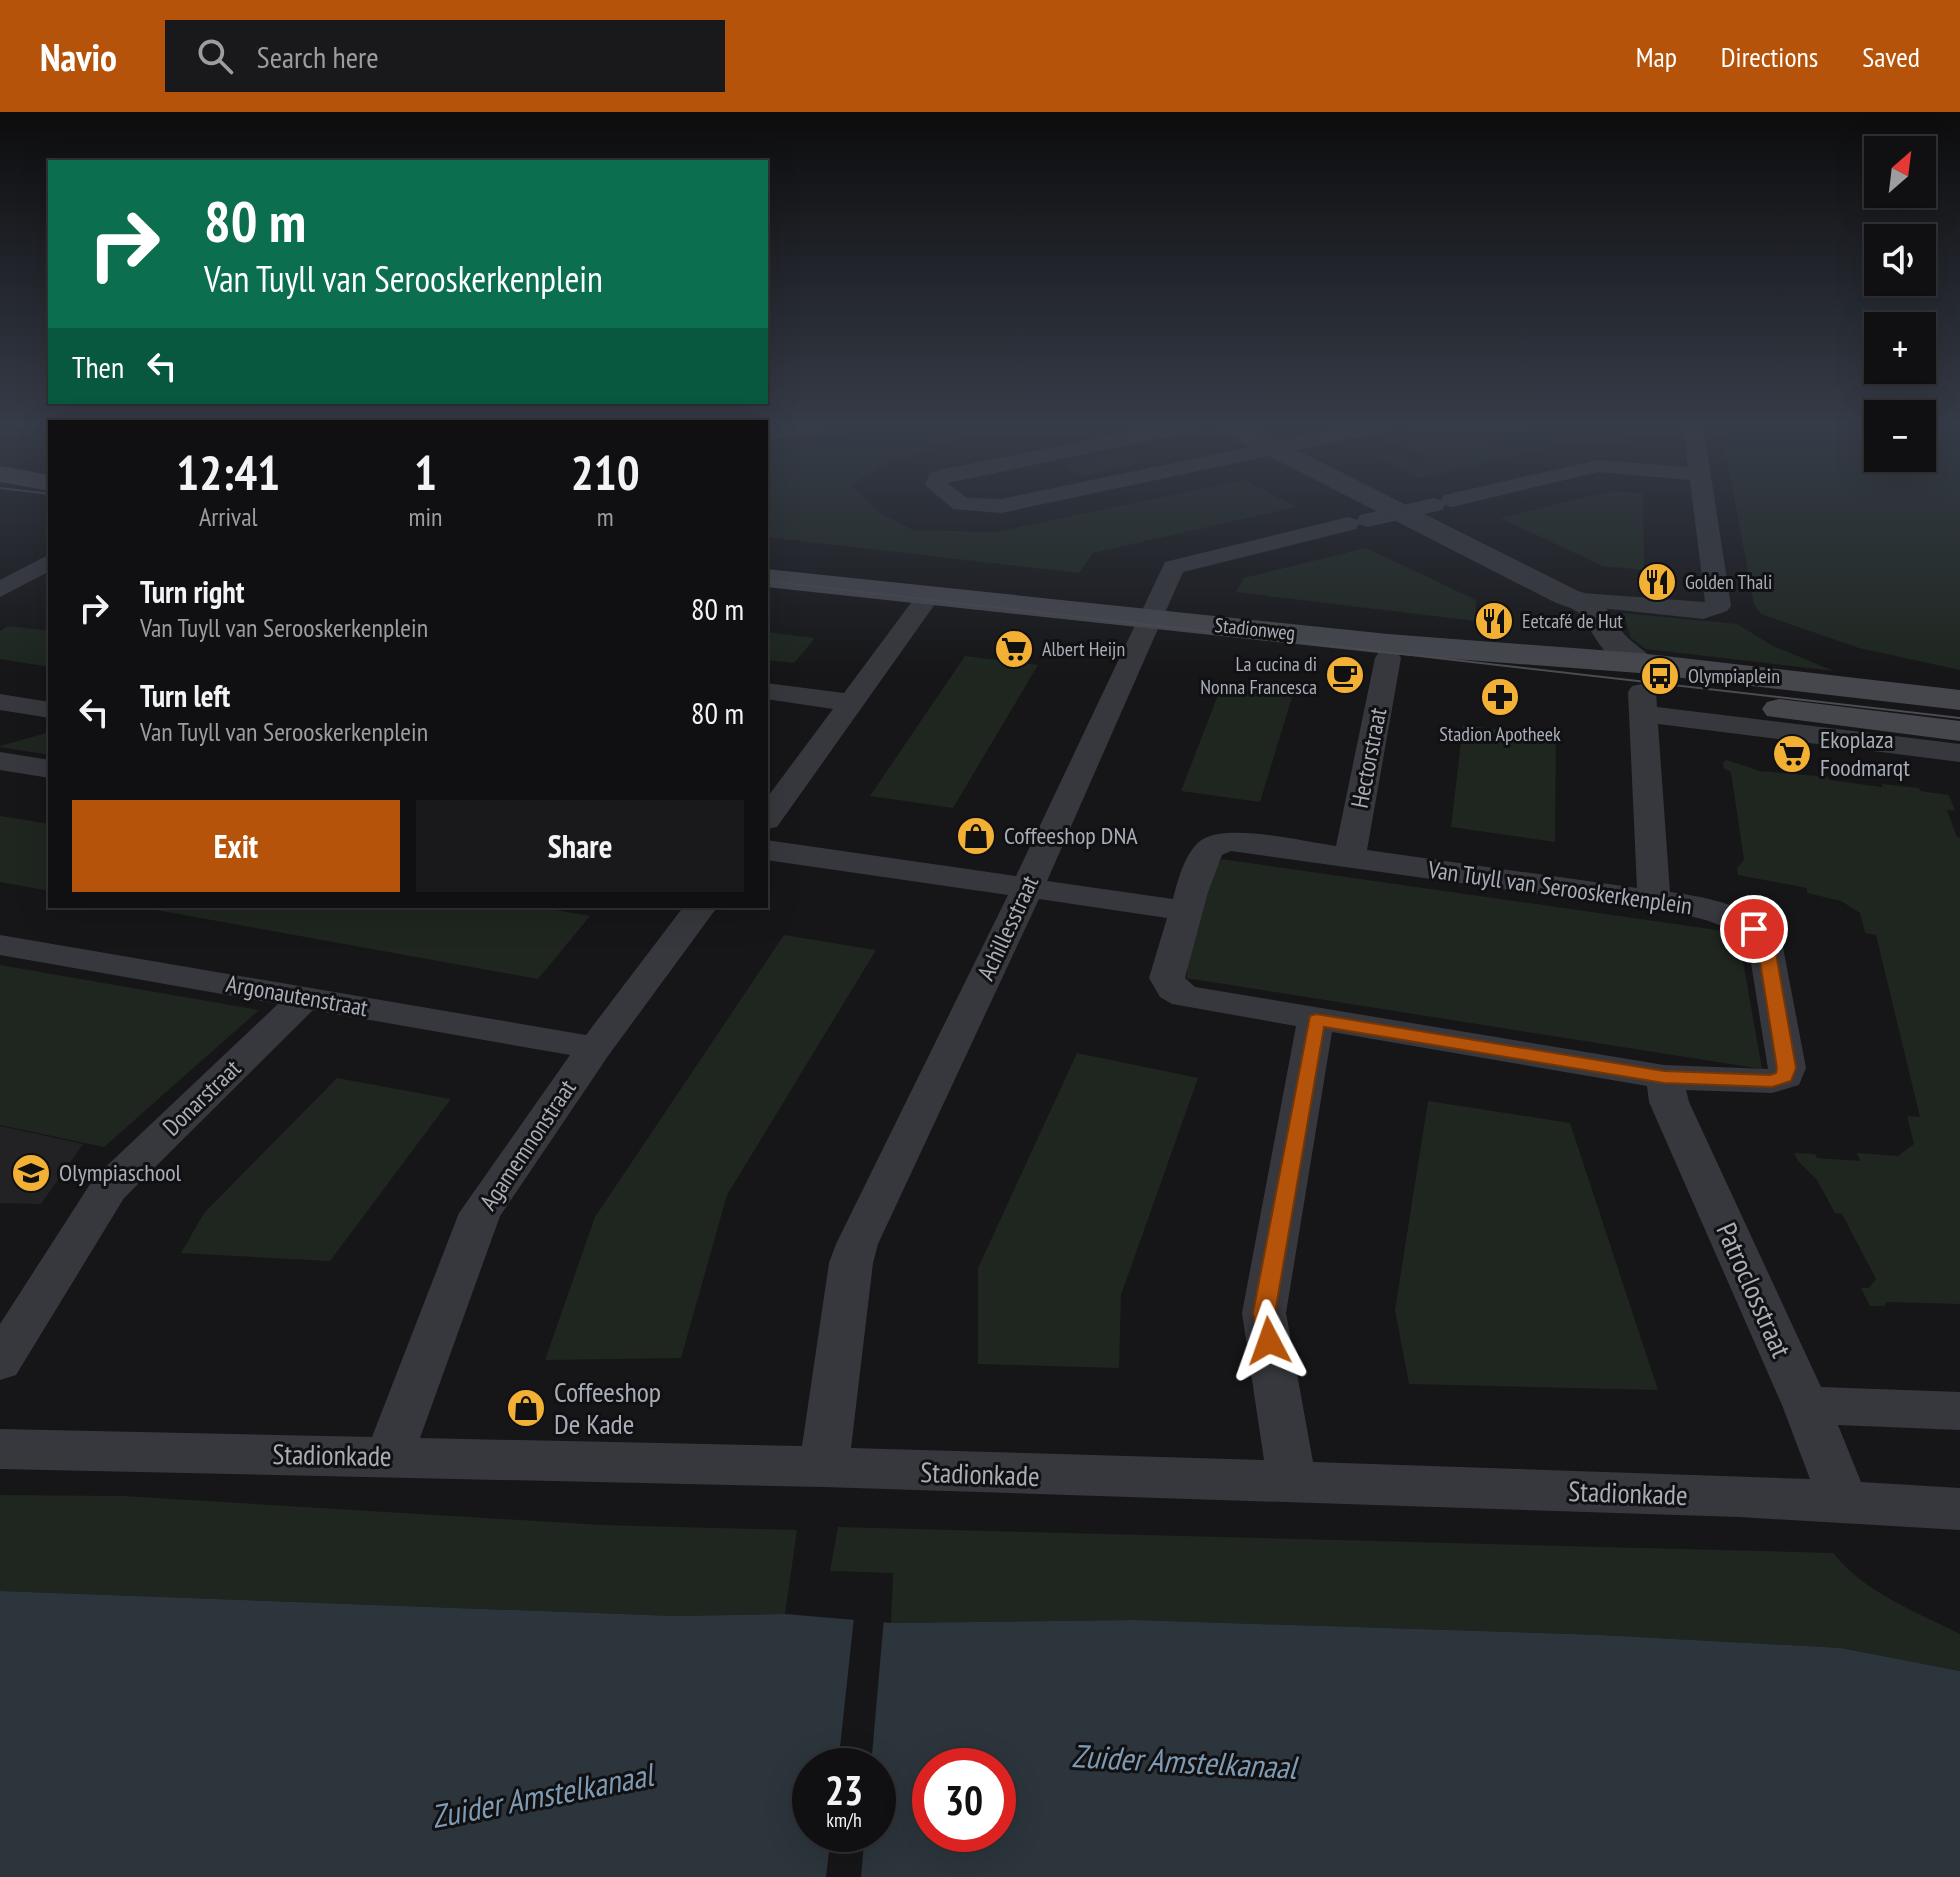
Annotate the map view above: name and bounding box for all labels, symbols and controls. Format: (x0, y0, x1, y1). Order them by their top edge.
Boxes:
search box (165, 20, 725, 92)
text: Navio (40, 32, 117, 81)
icon: search (193, 34, 237, 78)
text: Search here (257, 37, 379, 76)
text: Map (1636, 38, 1677, 75)
text: Directions (1721, 38, 1818, 75)
text: Saved (1862, 38, 1920, 75)
north arrow (1864, 136, 1936, 208)
map controls (1864, 136, 1936, 472)
text: 80 m (204, 185, 306, 257)
icon: right (72, 192, 176, 296)
button: sound (1864, 224, 1936, 296)
text: Van Tuyll van Serooskerkenplein (204, 255, 603, 302)
button: + (1864, 312, 1936, 384)
icon: left (140, 344, 184, 388)
text: Then (72, 347, 124, 386)
button: − (1864, 400, 1936, 472)
text: 12:41 (176, 441, 280, 503)
text: 1 (414, 441, 437, 503)
text: 210 (571, 441, 640, 503)
text: Arrival (199, 500, 258, 533)
text: min (408, 500, 442, 533)
text: m (597, 500, 614, 533)
restaurant icon: Golden Thali (1636, 561, 1678, 603)
place label: Golden Thali (1685, 569, 1772, 595)
text: Turn right (140, 572, 244, 611)
icon: right (72, 586, 116, 630)
text: 80 m (691, 589, 744, 628)
restaurant icon: Eetcafé de Hut (1473, 600, 1515, 642)
place label: Eetcafé de Hut (1522, 608, 1623, 634)
text: Van Tuyll van Serooskerkenplein (140, 611, 428, 644)
street label: Stadionweg (1213, 612, 1297, 646)
supermarket icon: Albert Heijn (993, 628, 1035, 670)
place label: Albert Heijn (1042, 636, 1125, 662)
place label: La cucina di Nonna Francesca (1200, 651, 1317, 700)
cafe icon: La cucina di Nonna Francesca (1324, 654, 1366, 696)
bus stop icon: Olympiaplein (1639, 655, 1681, 697)
place label: Olympiaplein (1688, 663, 1780, 689)
text: Turn left (140, 676, 230, 715)
pharmacy icon: Stadion Apotheek (1479, 676, 1521, 718)
icon: left (72, 690, 116, 734)
text: 80 m (691, 693, 744, 732)
street label: Hectorstraat (1344, 705, 1393, 811)
text: Van Tuyll van Serooskerkenplein (140, 715, 428, 748)
place label: Stadion Apotheek (1439, 721, 1561, 747)
place label: Ekoplaza Foodmarqt (1820, 724, 1910, 783)
supermarket icon: Ekoplaza Foodmarqt (1771, 733, 1813, 775)
button: Exit (72, 800, 400, 892)
button: Share (416, 800, 744, 892)
shop icon: Coffeeshop DNA (955, 815, 997, 857)
place label: Coffeeshop DNA (1004, 820, 1138, 851)
street label: Van Tuyll van Serooskerkenplein (1425, 854, 1694, 921)
street label: Achillesstraat (970, 870, 1045, 985)
pin (1720, 895, 1788, 963)
icon: arrive (1732, 907, 1776, 951)
street label: Argonautenstraat (224, 968, 371, 1023)
street label: Donarstraat (156, 1053, 248, 1142)
street label: Agamemnonstraat (473, 1073, 583, 1216)
school or university icon: Olympiaschool (10, 1152, 52, 1194)
place label: Olympiaschool (59, 1157, 182, 1188)
street label: Patroclosstraat (1708, 1217, 1801, 1363)
position arrow (1227, 1299, 1311, 1383)
place label: Coffeeshop De Kade (554, 1373, 661, 1442)
shop icon: Coffeeshop De Kade (505, 1387, 547, 1429)
street label: Stadionkade (272, 1435, 392, 1474)
street label: Stadionkade (920, 1453, 1040, 1494)
street label: Stadionkade (1568, 1472, 1688, 1513)
water label: Zuider Amstelkanaal (1071, 1734, 1300, 1788)
speed limit sign: 30 (912, 1748, 1016, 1852)
water label: Zuider Amstelkanaal (428, 1753, 658, 1837)
text: 23 (825, 1764, 863, 1816)
text: km/h (826, 1807, 862, 1833)

